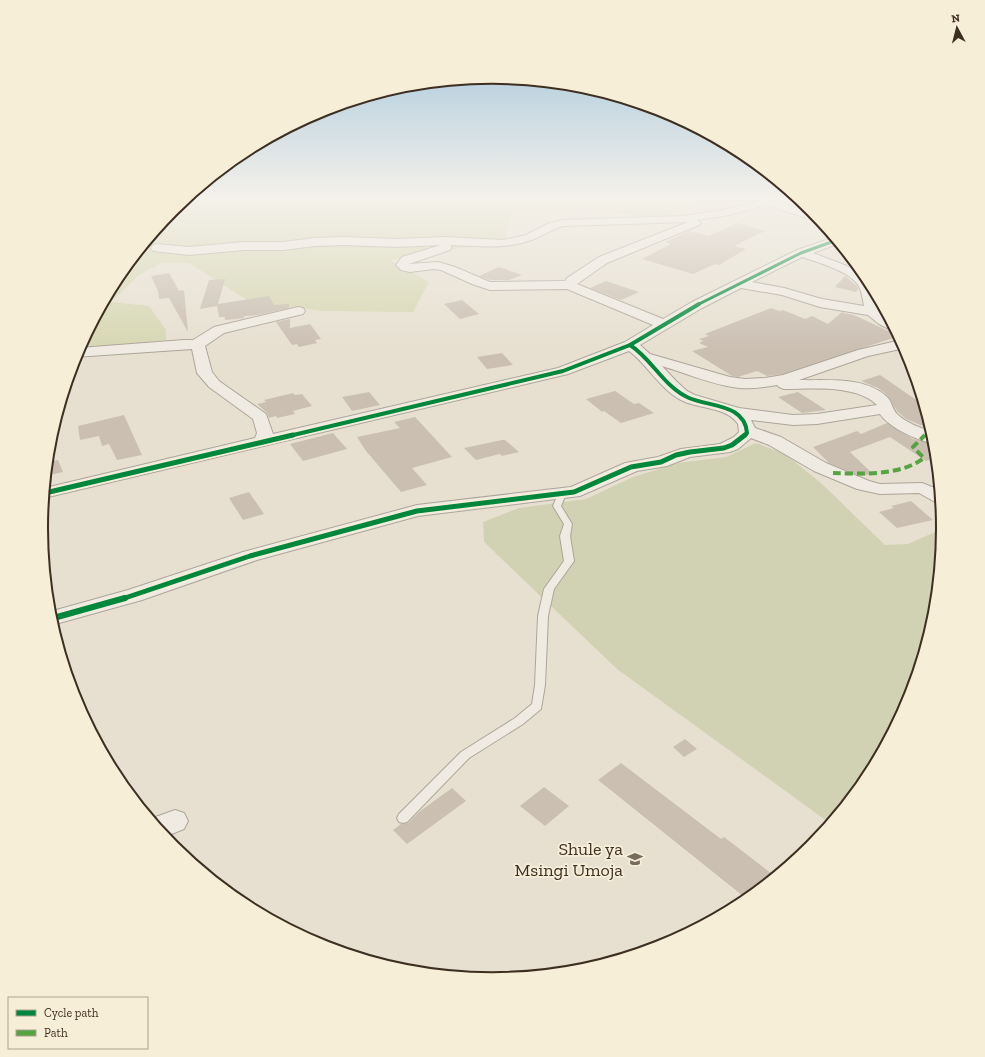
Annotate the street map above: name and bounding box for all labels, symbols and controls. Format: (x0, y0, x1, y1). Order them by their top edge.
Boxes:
north arrow (937, 8, 977, 48)
text: N (951, 12, 961, 26)
place label: Shule ya Msingi Umoja (515, 838, 623, 881)
school or university icon: Shule ya Msingi Umoja (626, 850, 644, 868)
legend (8, 997, 148, 1049)
text: Cycle path (44, 1006, 99, 1020)
text: Path (44, 1026, 68, 1040)

